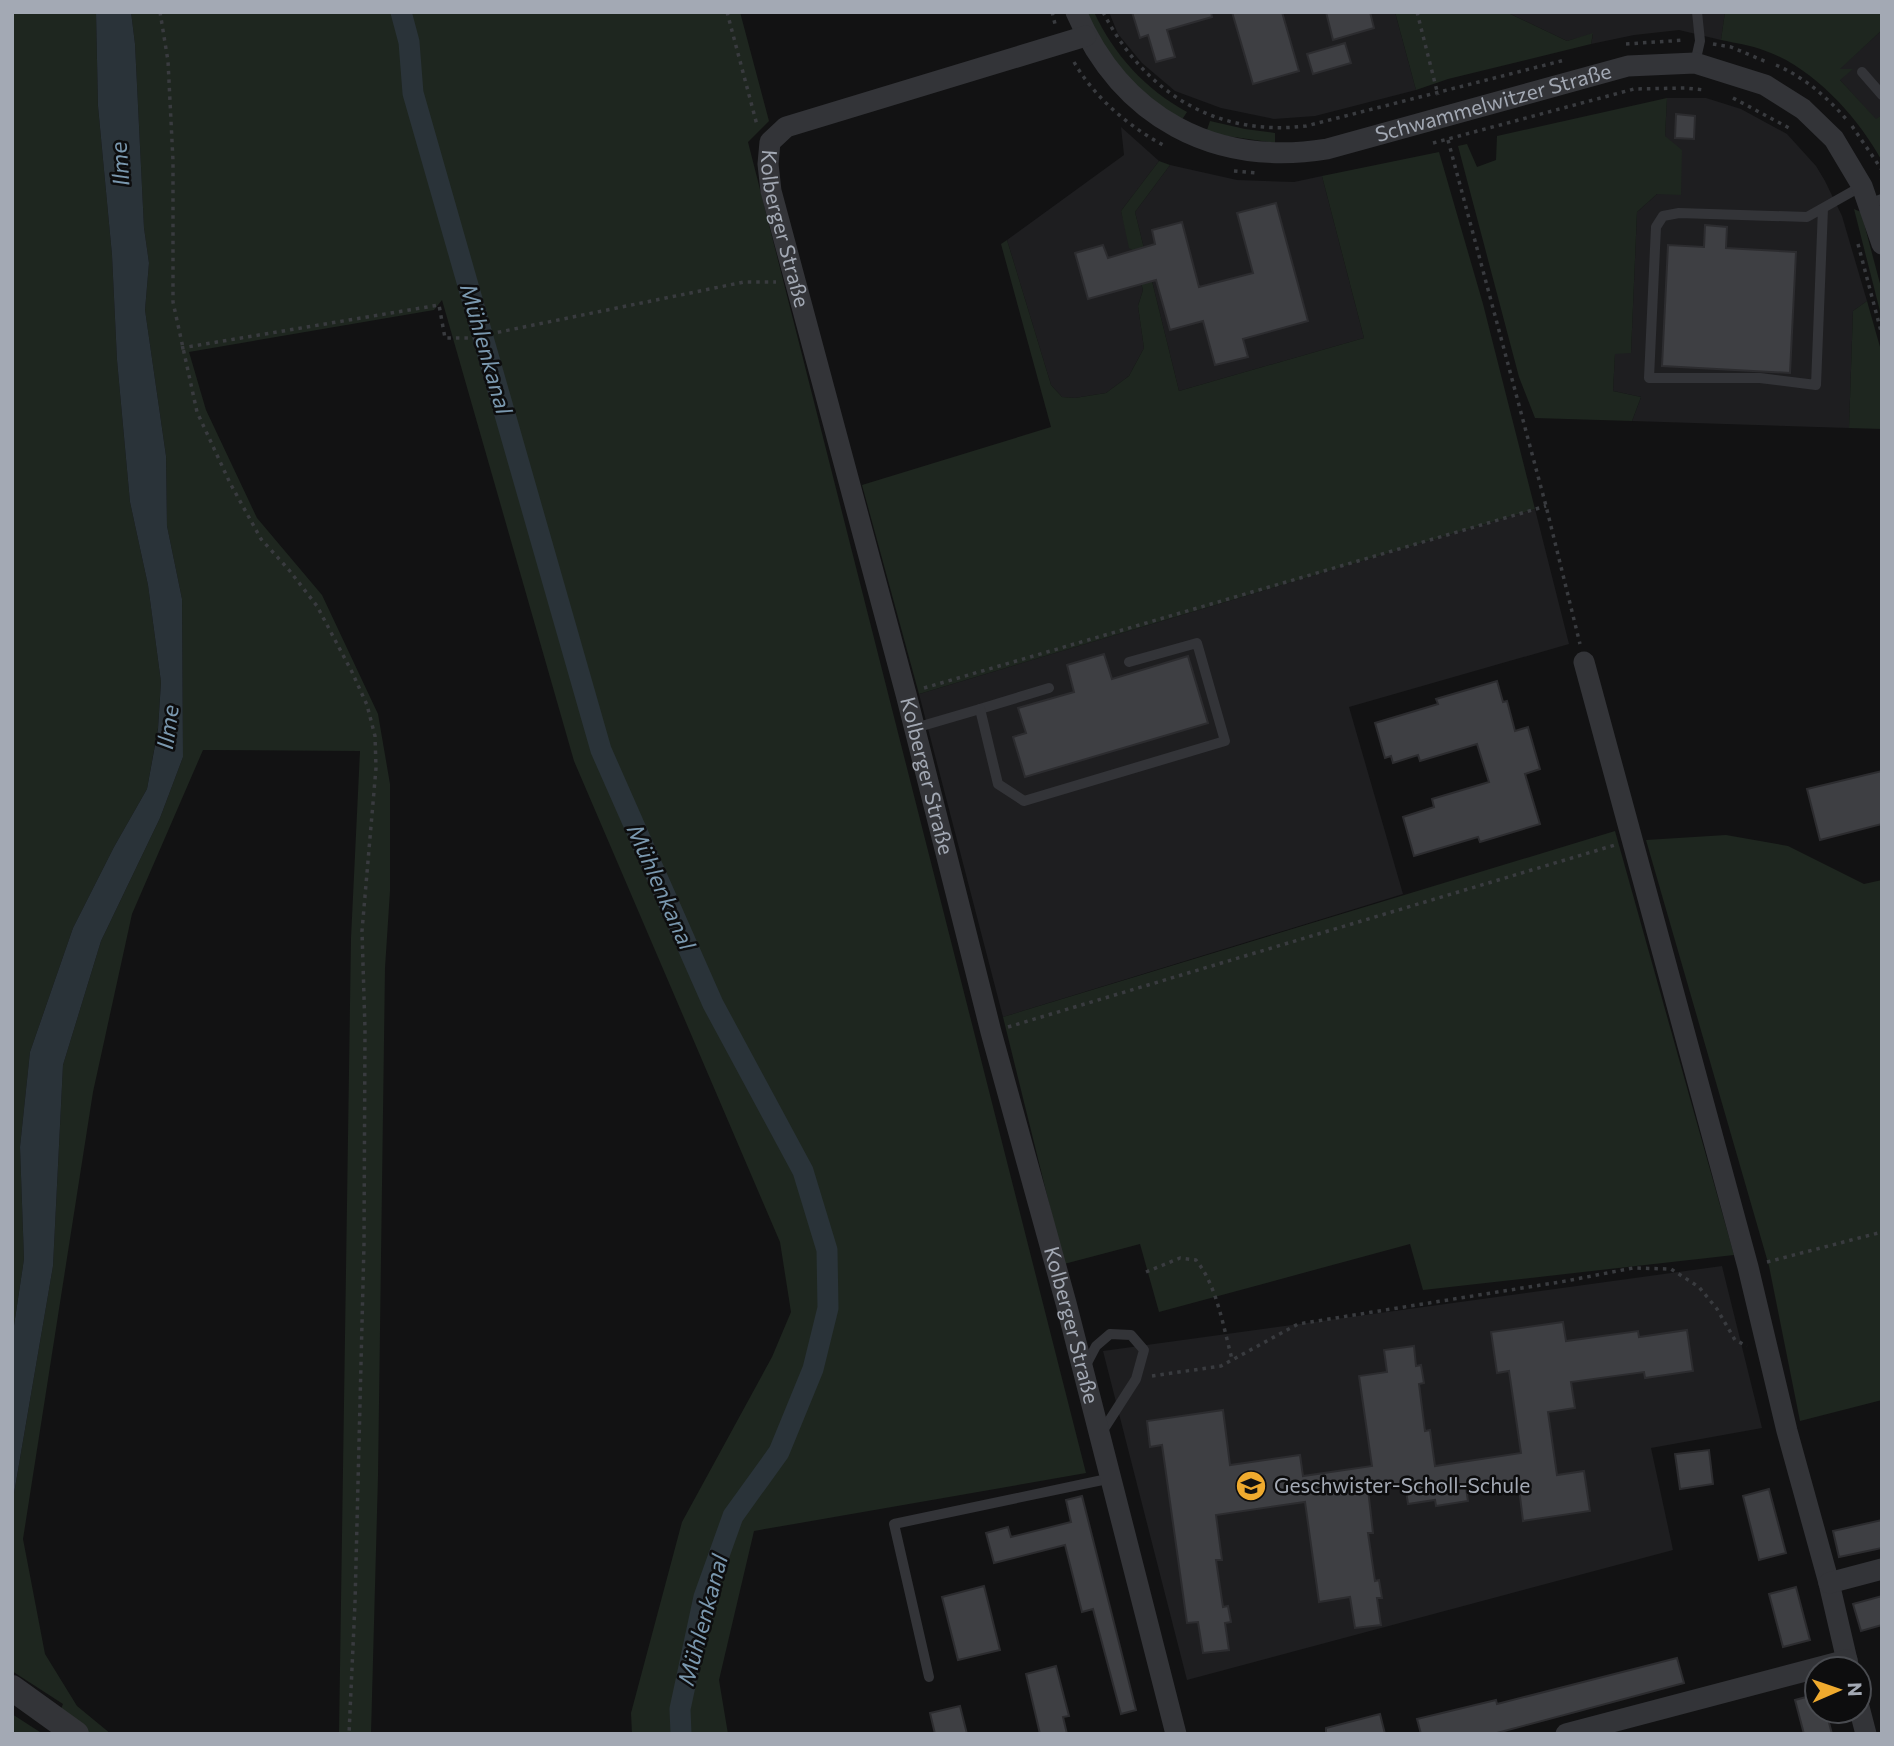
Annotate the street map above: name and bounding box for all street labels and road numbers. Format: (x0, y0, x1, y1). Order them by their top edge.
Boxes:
street label: Schwammelwitzer Straße (1372, 57, 1614, 146)
street label: Kolberger Straße (757, 149, 816, 310)
street label: Kolberger Straße (896, 694, 960, 857)
street label: Kolberger Straße (1040, 1243, 1105, 1406)

